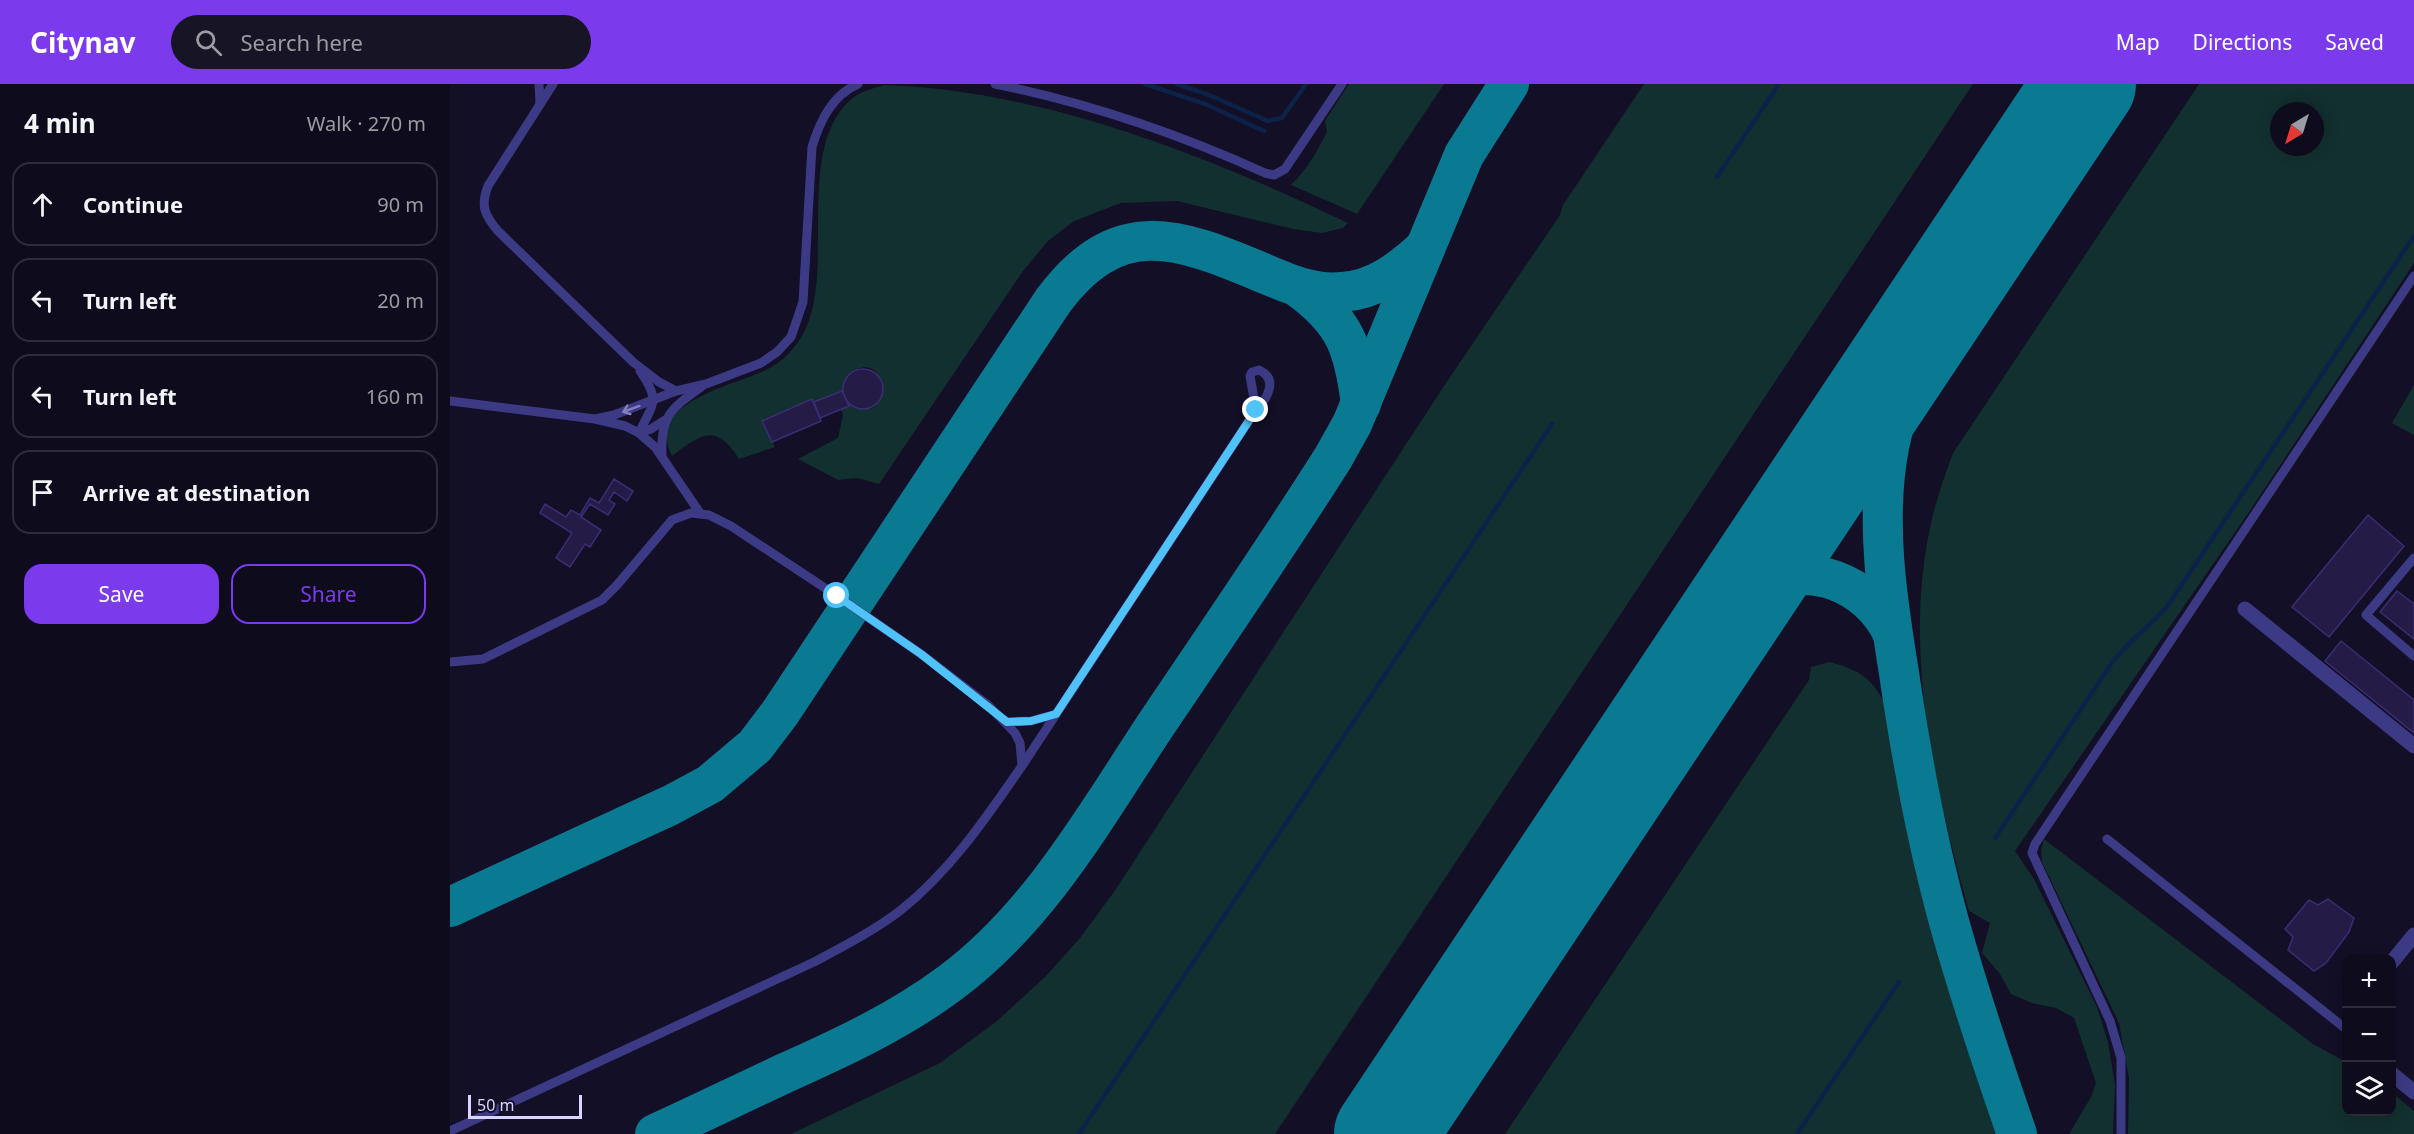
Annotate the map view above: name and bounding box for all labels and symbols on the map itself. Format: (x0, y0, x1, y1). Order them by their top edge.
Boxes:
north arrow (2270, 102, 2324, 156)
route end (1242, 396, 1268, 422)
one-way arrow (622, 404, 641, 415)
route start (823, 582, 849, 608)
scale bar (468, 1092, 582, 1120)

